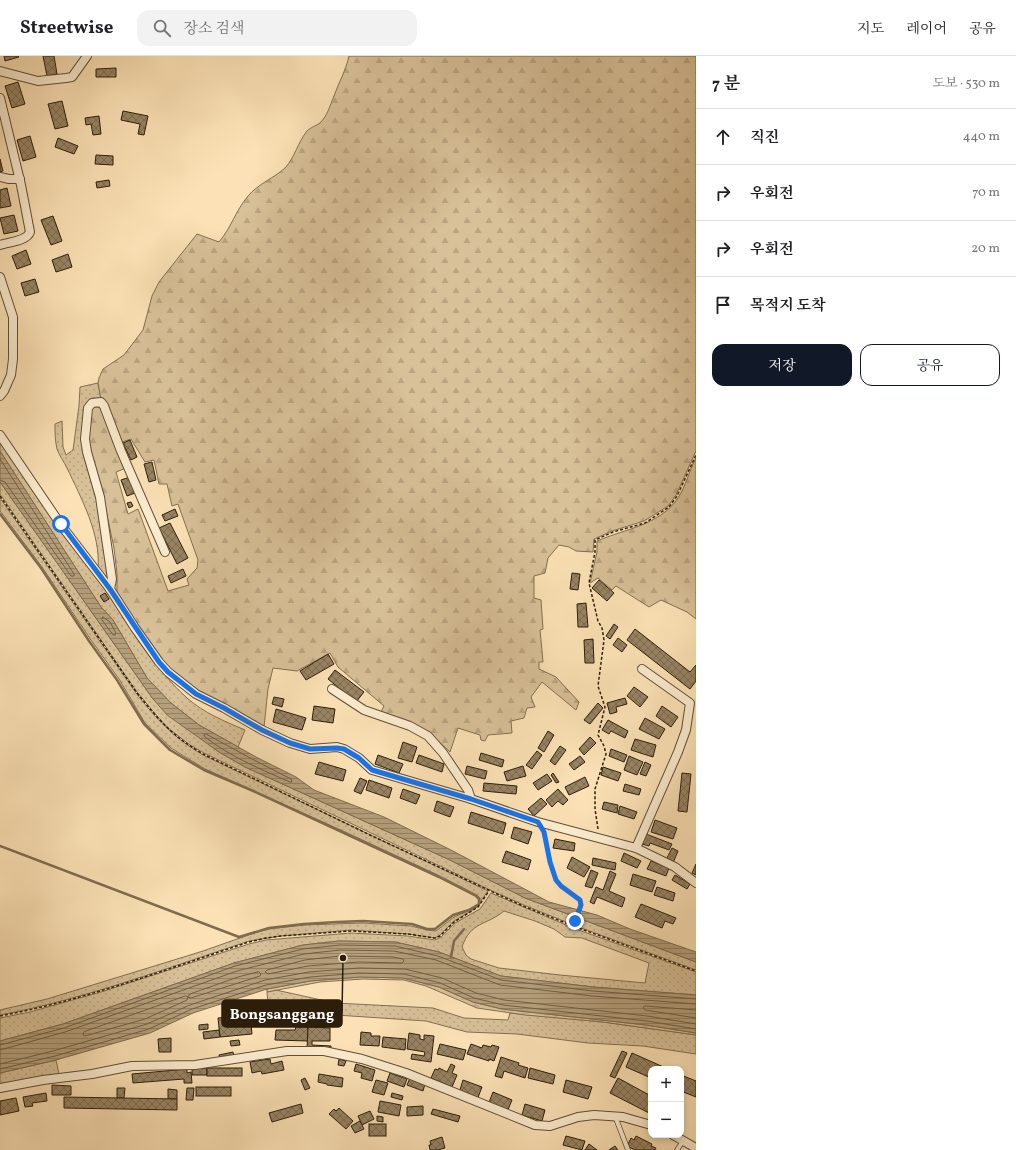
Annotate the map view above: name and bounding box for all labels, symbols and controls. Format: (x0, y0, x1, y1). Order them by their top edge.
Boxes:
search box (137, 10, 417, 46)
text: Streetwise (20, 15, 113, 41)
icon: search (151, 17, 173, 39)
text: 장소 검색 (183, 19, 244, 40)
text: 지도 (857, 20, 884, 39)
text: 레이어 (906, 20, 947, 39)
text: 공유 (969, 20, 996, 39)
text: 7 분 (712, 73, 740, 96)
text: 도보 · 530 m (933, 75, 1000, 93)
icon: ahead (712, 126, 734, 148)
text: 직진 (750, 128, 779, 149)
text: 440 m (963, 128, 1000, 146)
icon: right (712, 182, 734, 204)
text: 우회전 (750, 184, 793, 205)
text: 70 m (972, 184, 1000, 202)
icon: right (712, 238, 734, 260)
text: 우회전 (750, 240, 793, 261)
text: 20 m (971, 240, 1000, 258)
icon: arrive (712, 294, 734, 316)
text: 목적지 도착 (750, 296, 825, 317)
button: 저장 (712, 344, 852, 386)
button: 공유 (860, 344, 1000, 386)
route start (52, 515, 70, 533)
route end (566, 912, 584, 930)
callout: Bongsanggang (222, 1000, 342, 1027)
text: Bongsanggang (230, 1005, 334, 1026)
map controls (648, 1066, 684, 1138)
button: + (648, 1066, 684, 1102)
button: − (648, 1102, 684, 1138)

